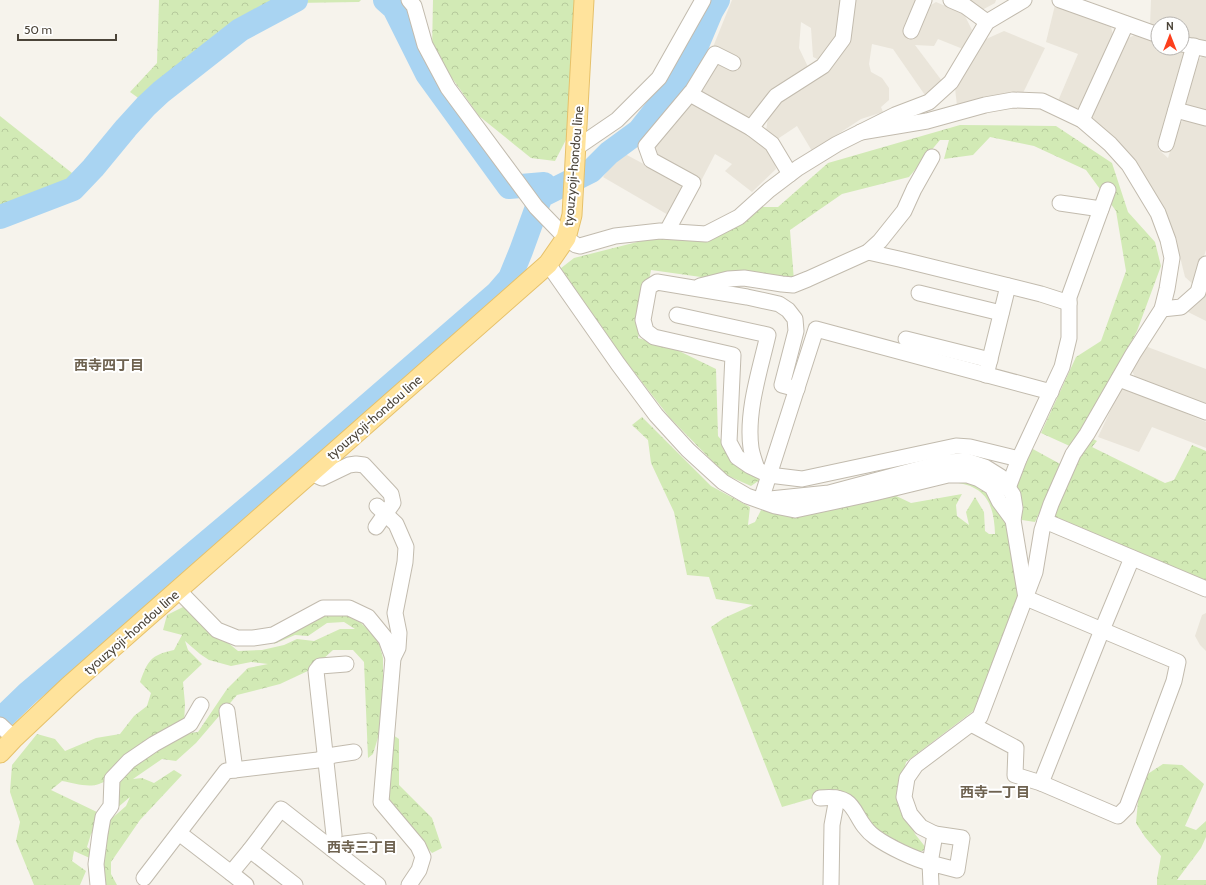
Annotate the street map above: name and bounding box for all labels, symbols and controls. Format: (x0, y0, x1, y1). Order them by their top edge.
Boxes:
scale bar (18, 16, 116, 42)
north arrow (1150, 16, 1190, 56)
text: N (1166, 19, 1174, 33)
text: 50 m (24, 22, 52, 37)
street label: tyouzyoji-hondou line (560, 105, 587, 227)
district label: 西寺四丁目 (74, 356, 144, 374)
street label: tyouzyoji-hondou line (323, 371, 426, 463)
street label: tyouzyoji-hondou line (80, 586, 183, 678)
district label: 西寺一丁目 (960, 783, 1030, 801)
district label: 西寺三丁目 (327, 838, 397, 856)

